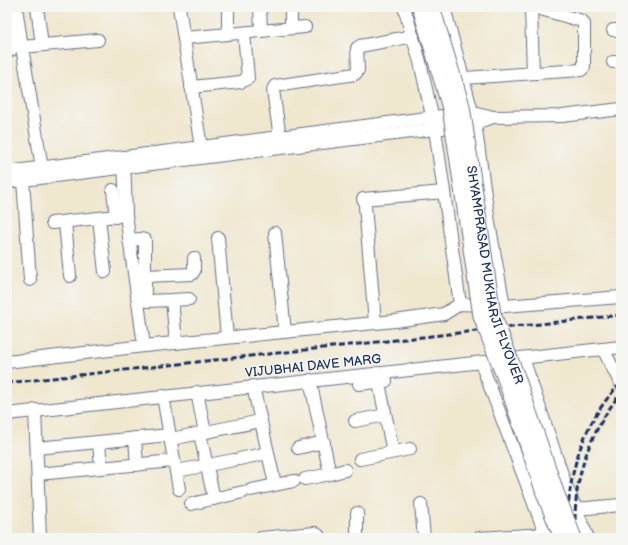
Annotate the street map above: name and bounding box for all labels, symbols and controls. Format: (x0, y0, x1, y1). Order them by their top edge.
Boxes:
street label: SHYAMPRASAD MUKHARJI FLYOVER (463, 165, 527, 386)
street label: VIJUBHAI DAVE MARG (244, 351, 382, 381)

